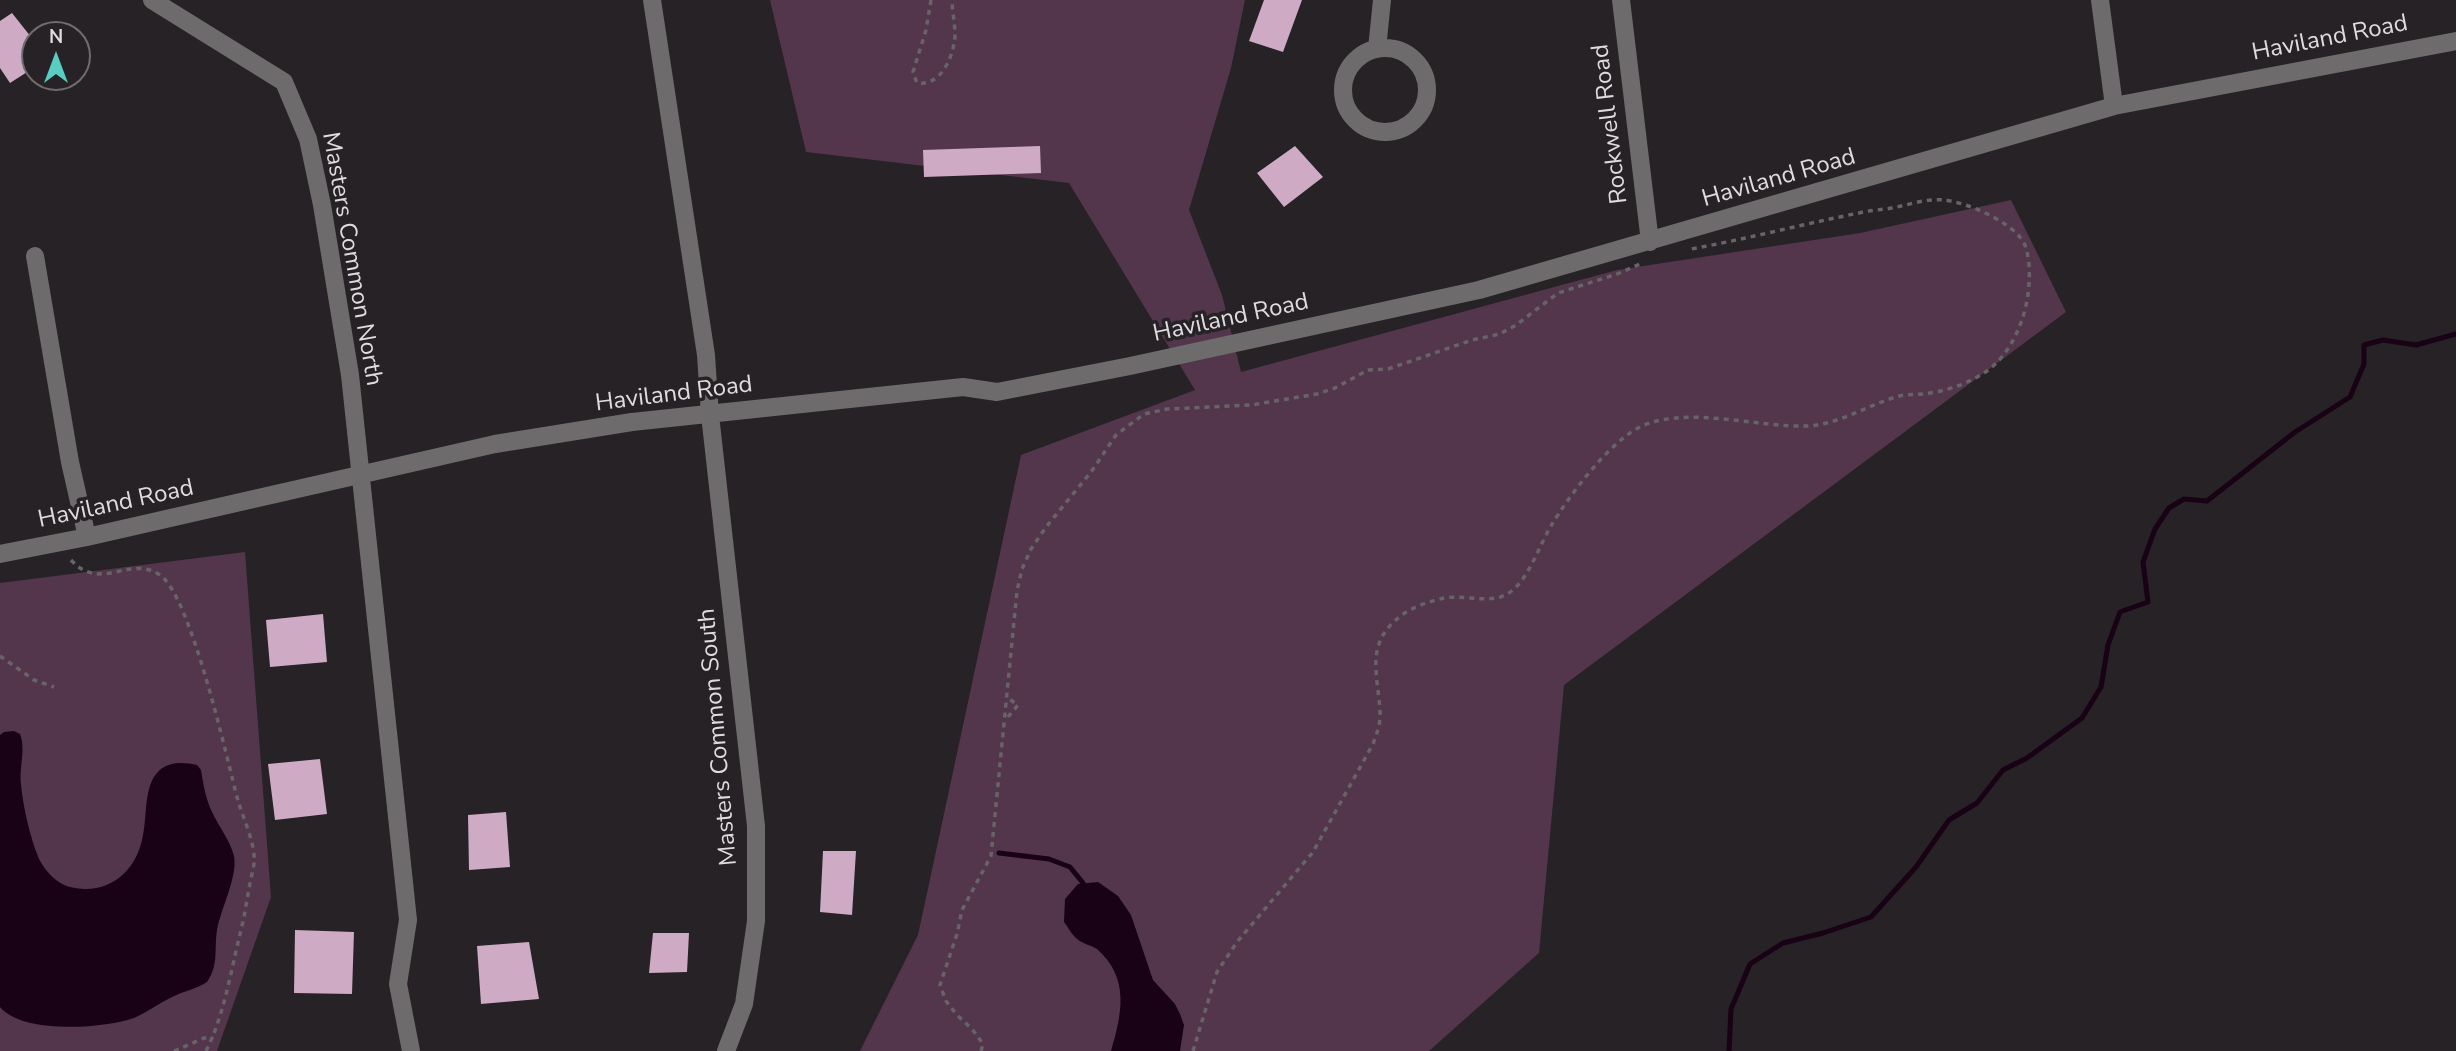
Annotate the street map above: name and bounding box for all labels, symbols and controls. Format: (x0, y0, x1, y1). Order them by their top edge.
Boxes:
street label: Haviland Road (2250, 10, 2410, 68)
north arrow (21, 21, 91, 91)
text: N (49, 24, 63, 50)
street label: Rockwell Road (1587, 42, 1635, 206)
street label: Masters Common North (314, 130, 388, 388)
street label: Haviland Road (1699, 143, 1859, 215)
street label: Haviland Road (1151, 288, 1311, 350)
street label: Haviland Road (594, 371, 754, 419)
street label: Haviland Road (36, 474, 196, 536)
street label: Masters Common South (693, 607, 745, 867)

